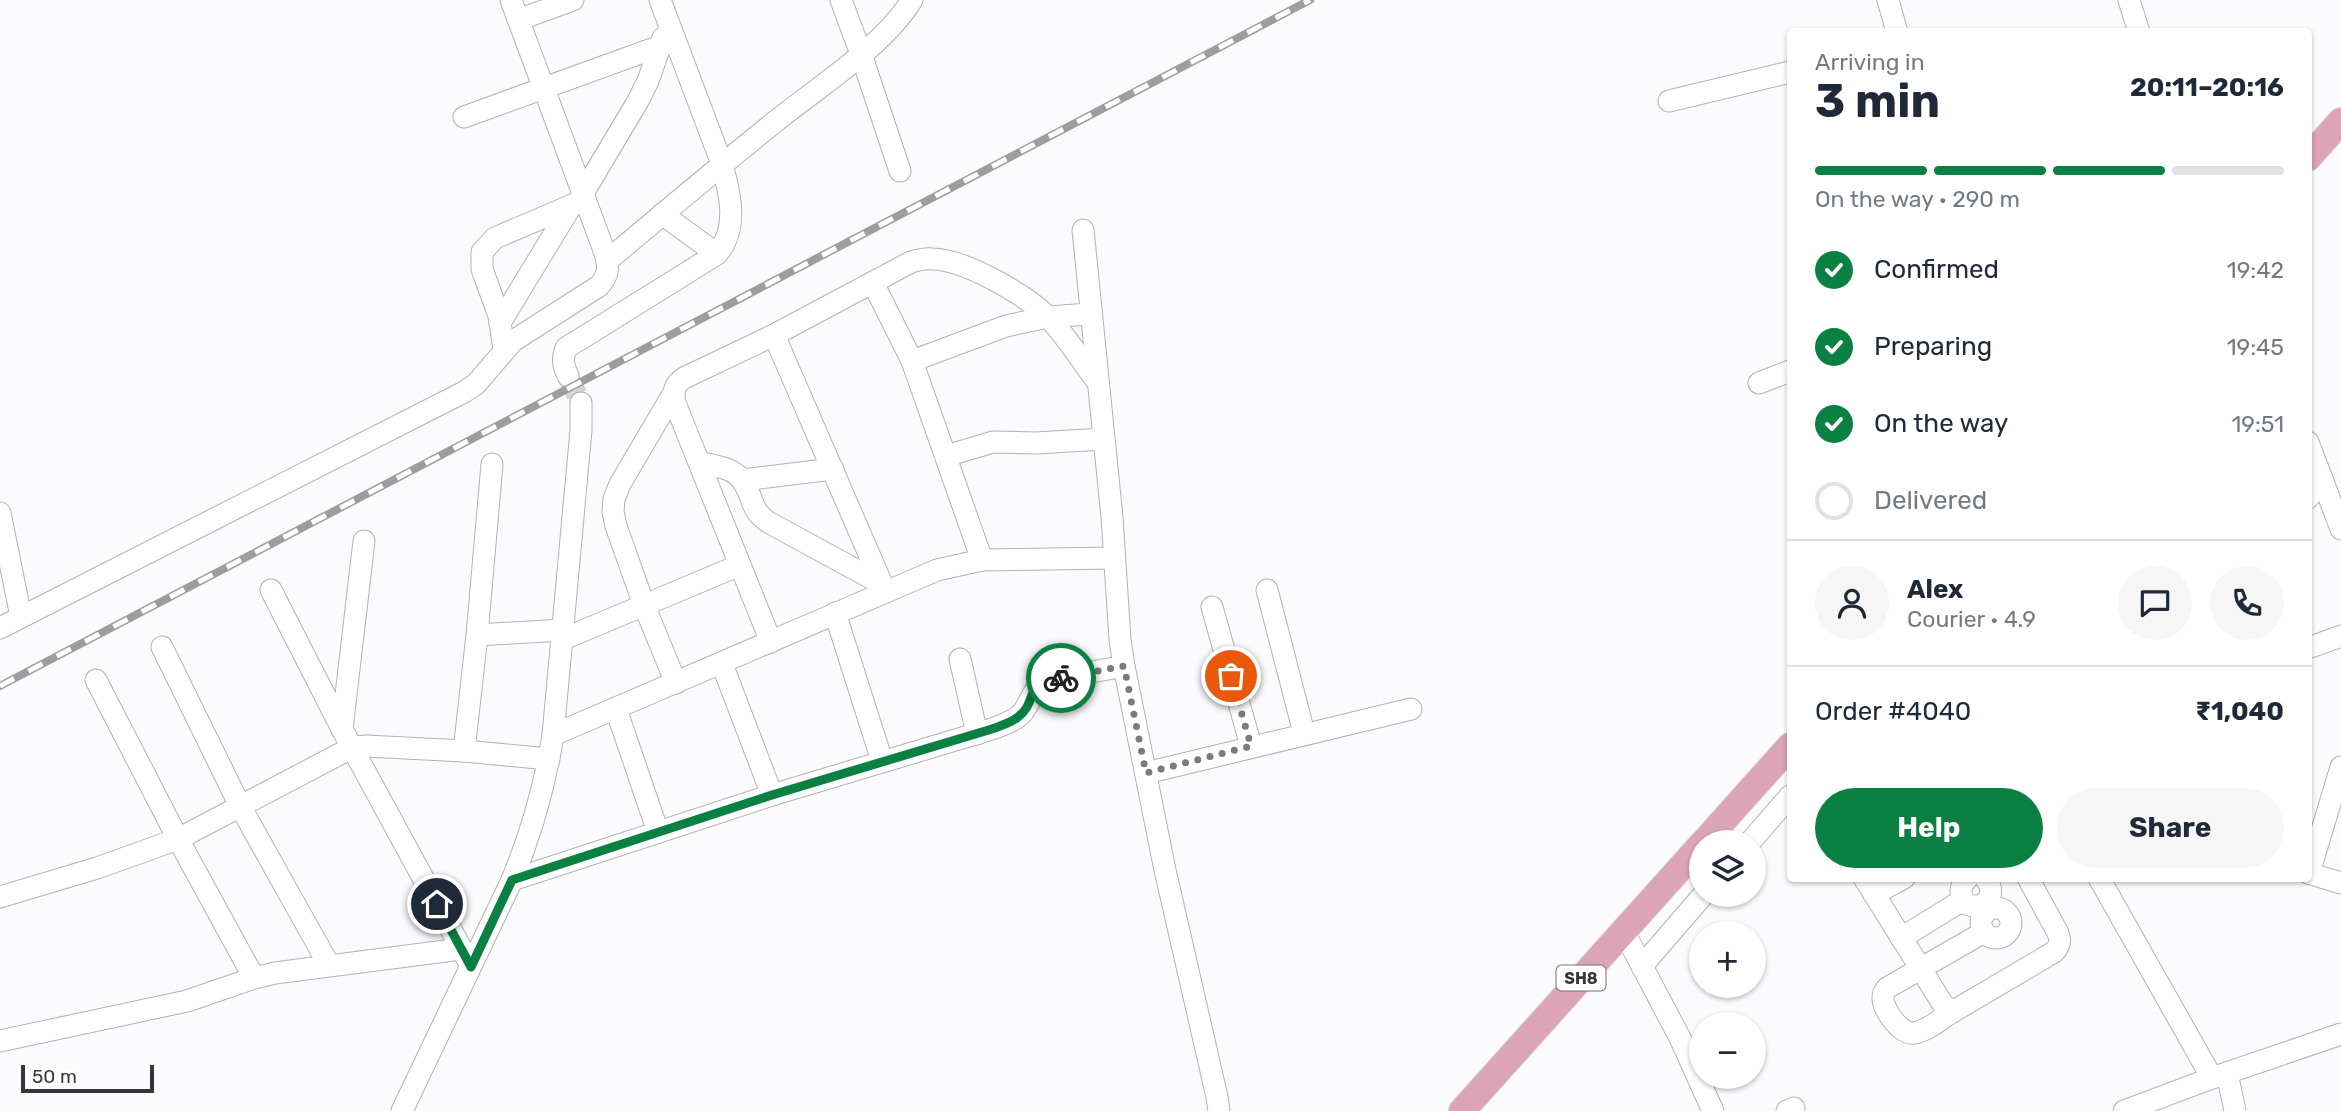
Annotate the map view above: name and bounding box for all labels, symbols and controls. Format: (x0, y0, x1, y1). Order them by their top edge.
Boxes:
text: Arriving in (1815, 48, 1925, 76)
text: 20:11–20:16 (2130, 72, 2284, 103)
text: 3 min (1815, 74, 1940, 129)
text: On the way · 290 m (1815, 185, 2020, 213)
icon: check (1815, 251, 1853, 289)
text: Confirmed (1874, 254, 1999, 285)
text: 19:42 (2227, 256, 2284, 284)
icon: check (1815, 328, 1853, 366)
text: Preparing (1874, 331, 1992, 362)
text: 19:45 (2227, 333, 2284, 361)
icon: check (1815, 405, 1853, 443)
text: On the way (1874, 408, 2008, 439)
text: 19:51 (2231, 410, 2284, 438)
text: Delivered (1874, 485, 1987, 516)
button: person (1815, 566, 1889, 640)
button: chat (2118, 566, 2192, 640)
button: phone (2210, 566, 2284, 640)
text: Alex (1907, 574, 1963, 605)
text: Courier · 4.9 (1907, 605, 2036, 633)
courier (1026, 643, 1096, 713)
pin (1201, 646, 1261, 706)
icon: bag (1212, 657, 1250, 695)
icon: bike (1042, 659, 1080, 697)
text: Order #4040 (1815, 696, 1971, 727)
text: ₹1,040 (2195, 696, 2284, 727)
button: Help (1815, 788, 2043, 868)
button: Share (2057, 788, 2284, 868)
map controls (1689, 830, 1766, 1089)
button: layers (1689, 830, 1766, 907)
pin (407, 874, 467, 934)
icon: home (418, 885, 456, 923)
button: + (1689, 921, 1766, 998)
road number: SH8 (1556, 966, 1606, 990)
button: − (1689, 1012, 1766, 1089)
scale bar (21, 1062, 154, 1094)
text: 50 m (32, 1065, 77, 1088)

